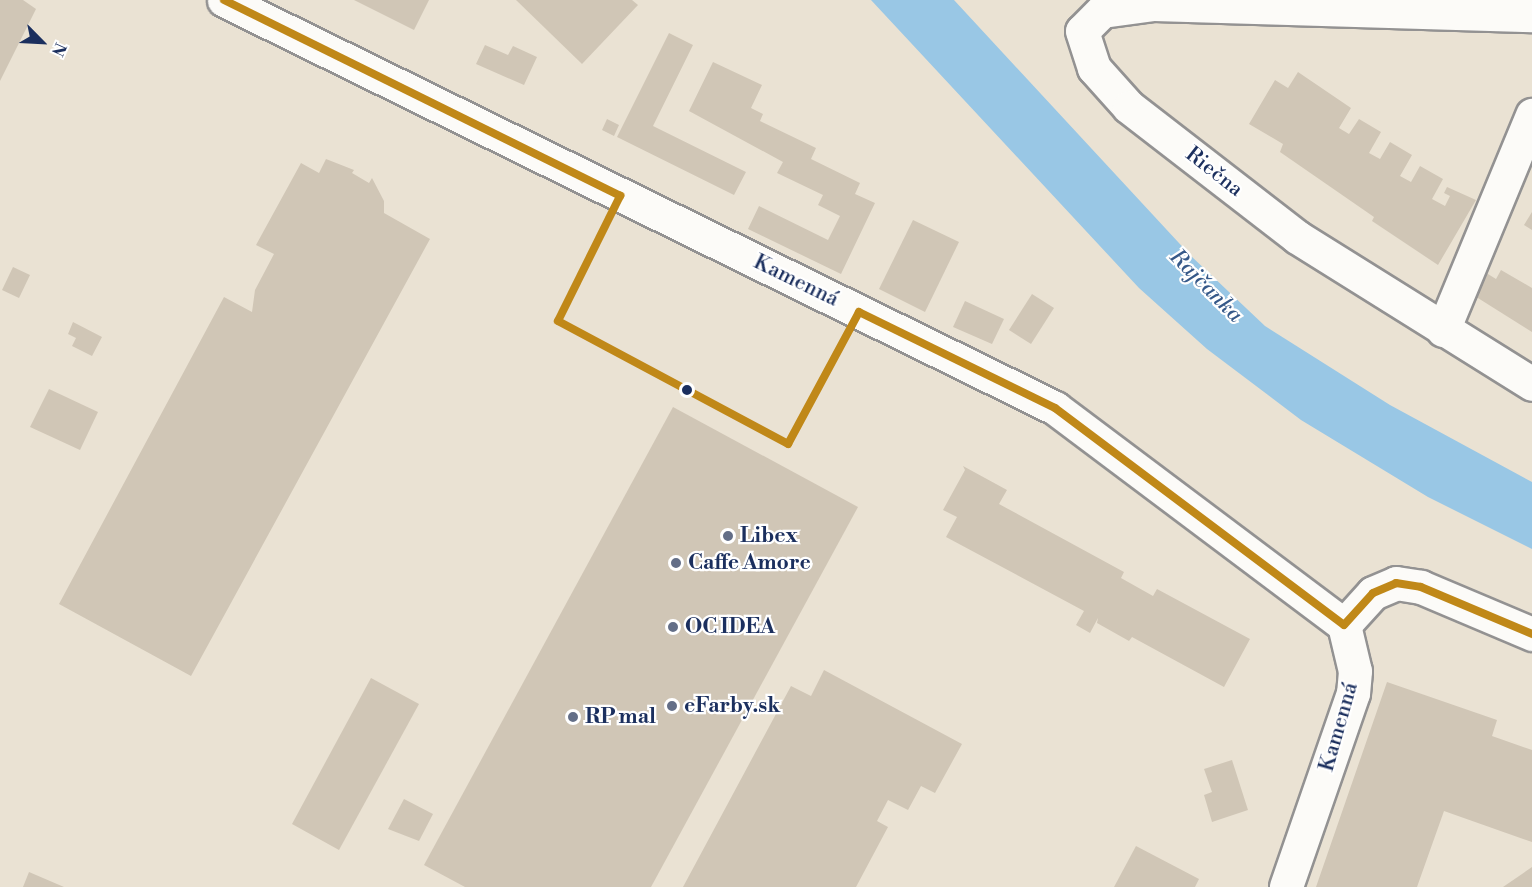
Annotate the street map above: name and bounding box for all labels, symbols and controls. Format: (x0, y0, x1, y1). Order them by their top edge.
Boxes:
north arrow (12, 12, 72, 72)
text: N (47, 39, 70, 59)
street label: Riečna (1180, 142, 1248, 202)
water label: Rajčanka (1164, 244, 1248, 328)
street label: Kamenná (749, 250, 843, 312)
unlabelled marker (681, 384, 693, 396)
place label: Libex (740, 523, 798, 549)
marker: Libex (721, 529, 735, 543)
place label: Caffe Amore (688, 550, 811, 576)
marker: Caffe Amore (669, 556, 683, 570)
place label: OC IDEA (685, 614, 775, 640)
marker: OC IDEA (666, 620, 680, 634)
street label: Kamenná (1314, 680, 1364, 774)
place label: eFarby.sk (684, 693, 780, 719)
marker: eFarby.sk (665, 699, 679, 713)
place label: RP mal (585, 704, 656, 730)
marker: RP mal (566, 710, 580, 724)

